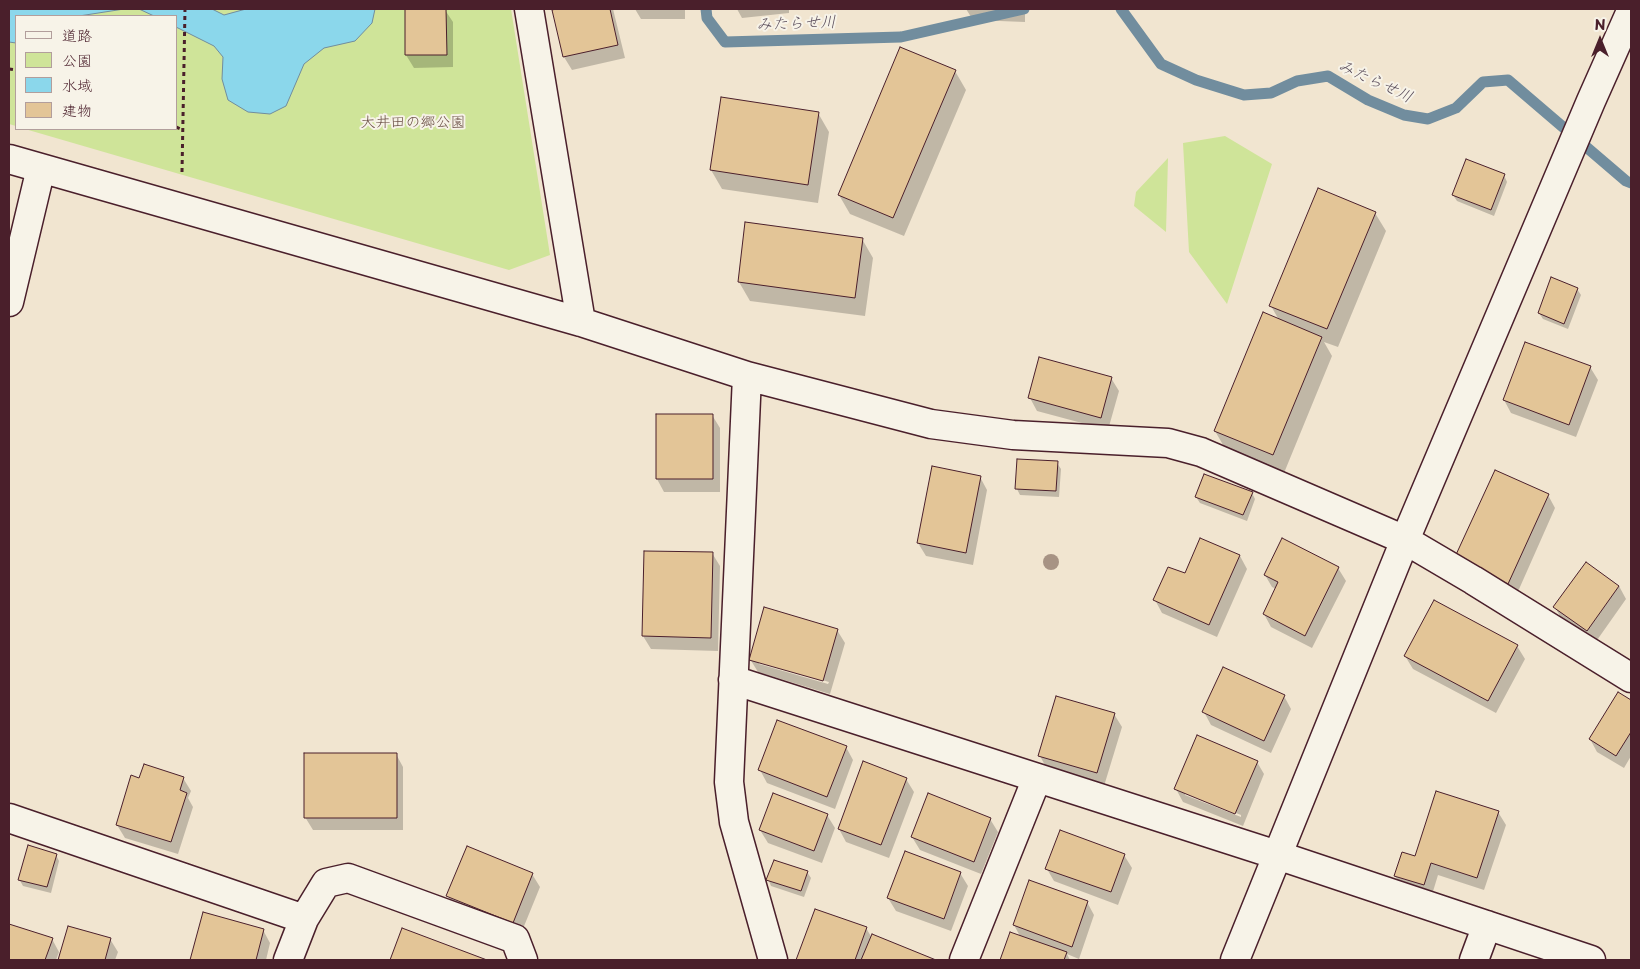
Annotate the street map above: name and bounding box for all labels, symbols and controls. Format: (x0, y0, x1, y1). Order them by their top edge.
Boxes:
water label: みたらせ川 (756, 13, 836, 35)
text: N (1594, 14, 1606, 35)
legend (15, 15, 178, 130)
north arrow (1575, 15, 1625, 65)
text: 道路 (62, 23, 92, 46)
text: 公園 (62, 48, 92, 71)
water label: みたらせ川 (1335, 56, 1415, 108)
text: 水域 (62, 73, 92, 96)
text: 建物 (62, 98, 92, 121)
park label: 大井田の郷公園 (361, 114, 465, 132)

